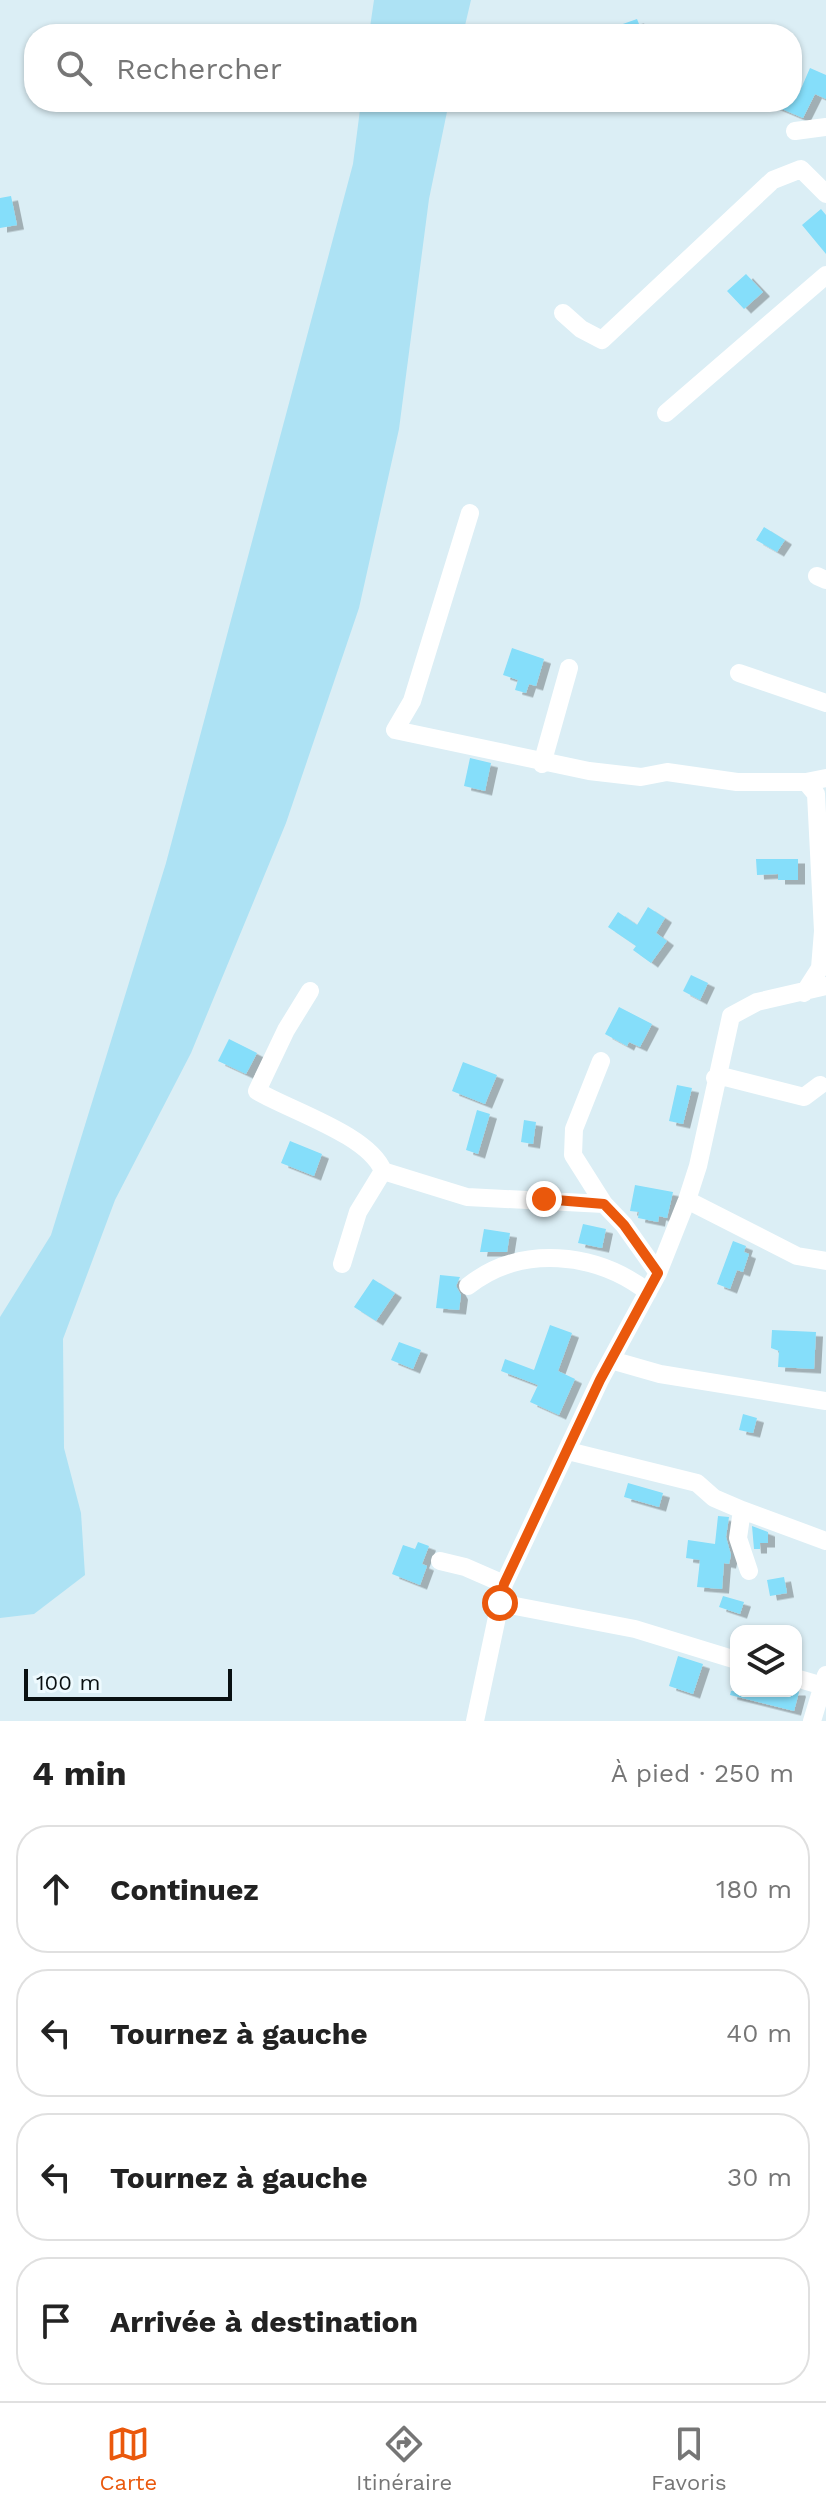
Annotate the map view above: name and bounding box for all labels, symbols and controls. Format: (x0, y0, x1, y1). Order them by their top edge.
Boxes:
search box (24, 24, 802, 112)
icon: search (52, 46, 96, 90)
text: Rechercher (116, 51, 282, 86)
route end (526, 1181, 562, 1217)
route start (482, 1585, 518, 1621)
map controls (730, 1625, 802, 1697)
button: layers (730, 1625, 802, 1697)
scale bar (24, 1665, 232, 1701)
text: 100 m (36, 1670, 100, 1695)
text: 4 min (32, 1753, 127, 1793)
text: À pied · 250 m (611, 1758, 794, 1788)
icon: ahead (34, 1867, 78, 1911)
text: Continuez (110, 1872, 259, 1907)
text: 180 m (716, 1874, 792, 1904)
icon: left (34, 2011, 78, 2055)
text: Tournez à gauche (110, 2016, 368, 2051)
text: 40 m (726, 2018, 792, 2048)
icon: left (34, 2155, 78, 2199)
text: Tournez à gauche (110, 2160, 368, 2195)
text: 30 m (727, 2162, 792, 2192)
icon: arrive (34, 2299, 78, 2343)
text: Arrivée à destination (110, 2304, 418, 2339)
tab: Carte (99, 2422, 157, 2495)
tab: Itinéraire (356, 2422, 452, 2495)
tab: Favoris (651, 2422, 727, 2495)

